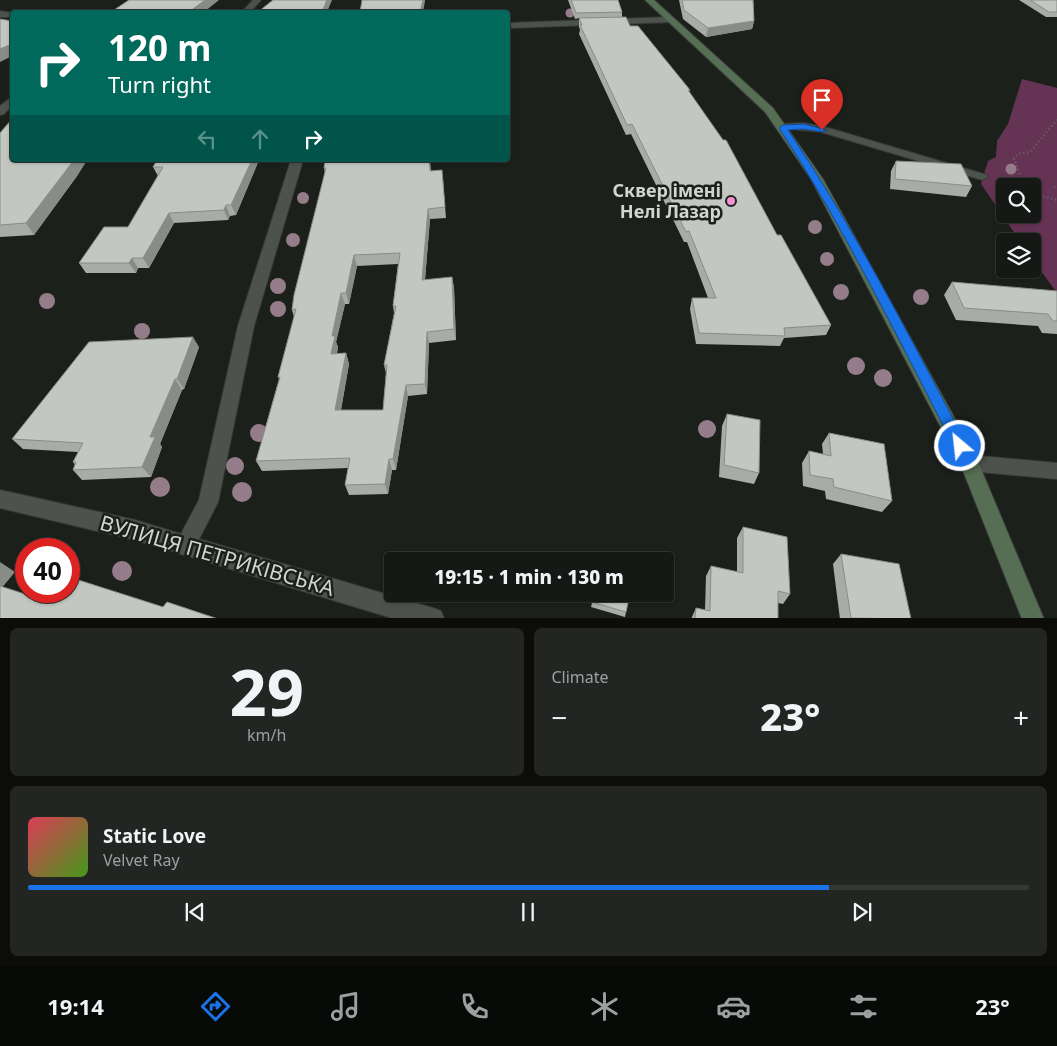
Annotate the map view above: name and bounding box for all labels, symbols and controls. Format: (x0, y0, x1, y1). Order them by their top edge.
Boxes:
text: 120 m (108, 24, 211, 71)
icon: right (25, 30, 90, 95)
text: Turn right (108, 69, 211, 99)
pin (801, 79, 843, 130)
icon: arrive (808, 86, 836, 114)
icon: left (193, 125, 221, 153)
icon: ahead (246, 125, 274, 153)
icon: right (299, 125, 327, 153)
place label: Сквер імені Нелі Лазар (612, 178, 721, 223)
map controls (996, 178, 1041, 278)
button: search (996, 178, 1041, 223)
marker: Сквер імені Нелі Лазар (725, 195, 737, 207)
button: layers (996, 233, 1041, 278)
position arrow (933, 419, 985, 471)
street label: ВУЛИЦЯ ПЕТРИКІВСЬКА (97, 508, 338, 602)
speed limit sign: 40 (15, 538, 80, 603)
text: 19:15 · 1 min · 130 m (434, 564, 624, 590)
text: 29 (230, 647, 304, 735)
text: Climate (552, 666, 609, 688)
text: 23° (760, 690, 820, 742)
text: − (552, 698, 568, 736)
text: + (1013, 698, 1029, 736)
text: km/h (247, 724, 286, 746)
text: Static Love (103, 823, 206, 849)
text: Velvet Ray (103, 849, 180, 871)
icon: previous (181, 898, 209, 926)
icon: pause (514, 898, 542, 926)
icon: next (848, 898, 876, 926)
icon: directions (198, 989, 233, 1024)
icon: music (328, 989, 363, 1024)
icon: phone (457, 989, 492, 1024)
icon: climate (587, 989, 622, 1024)
icon: car (716, 989, 751, 1024)
icon: filters (846, 989, 881, 1024)
text: 19:14 (47, 991, 104, 1021)
text: 23° (975, 991, 1010, 1021)

